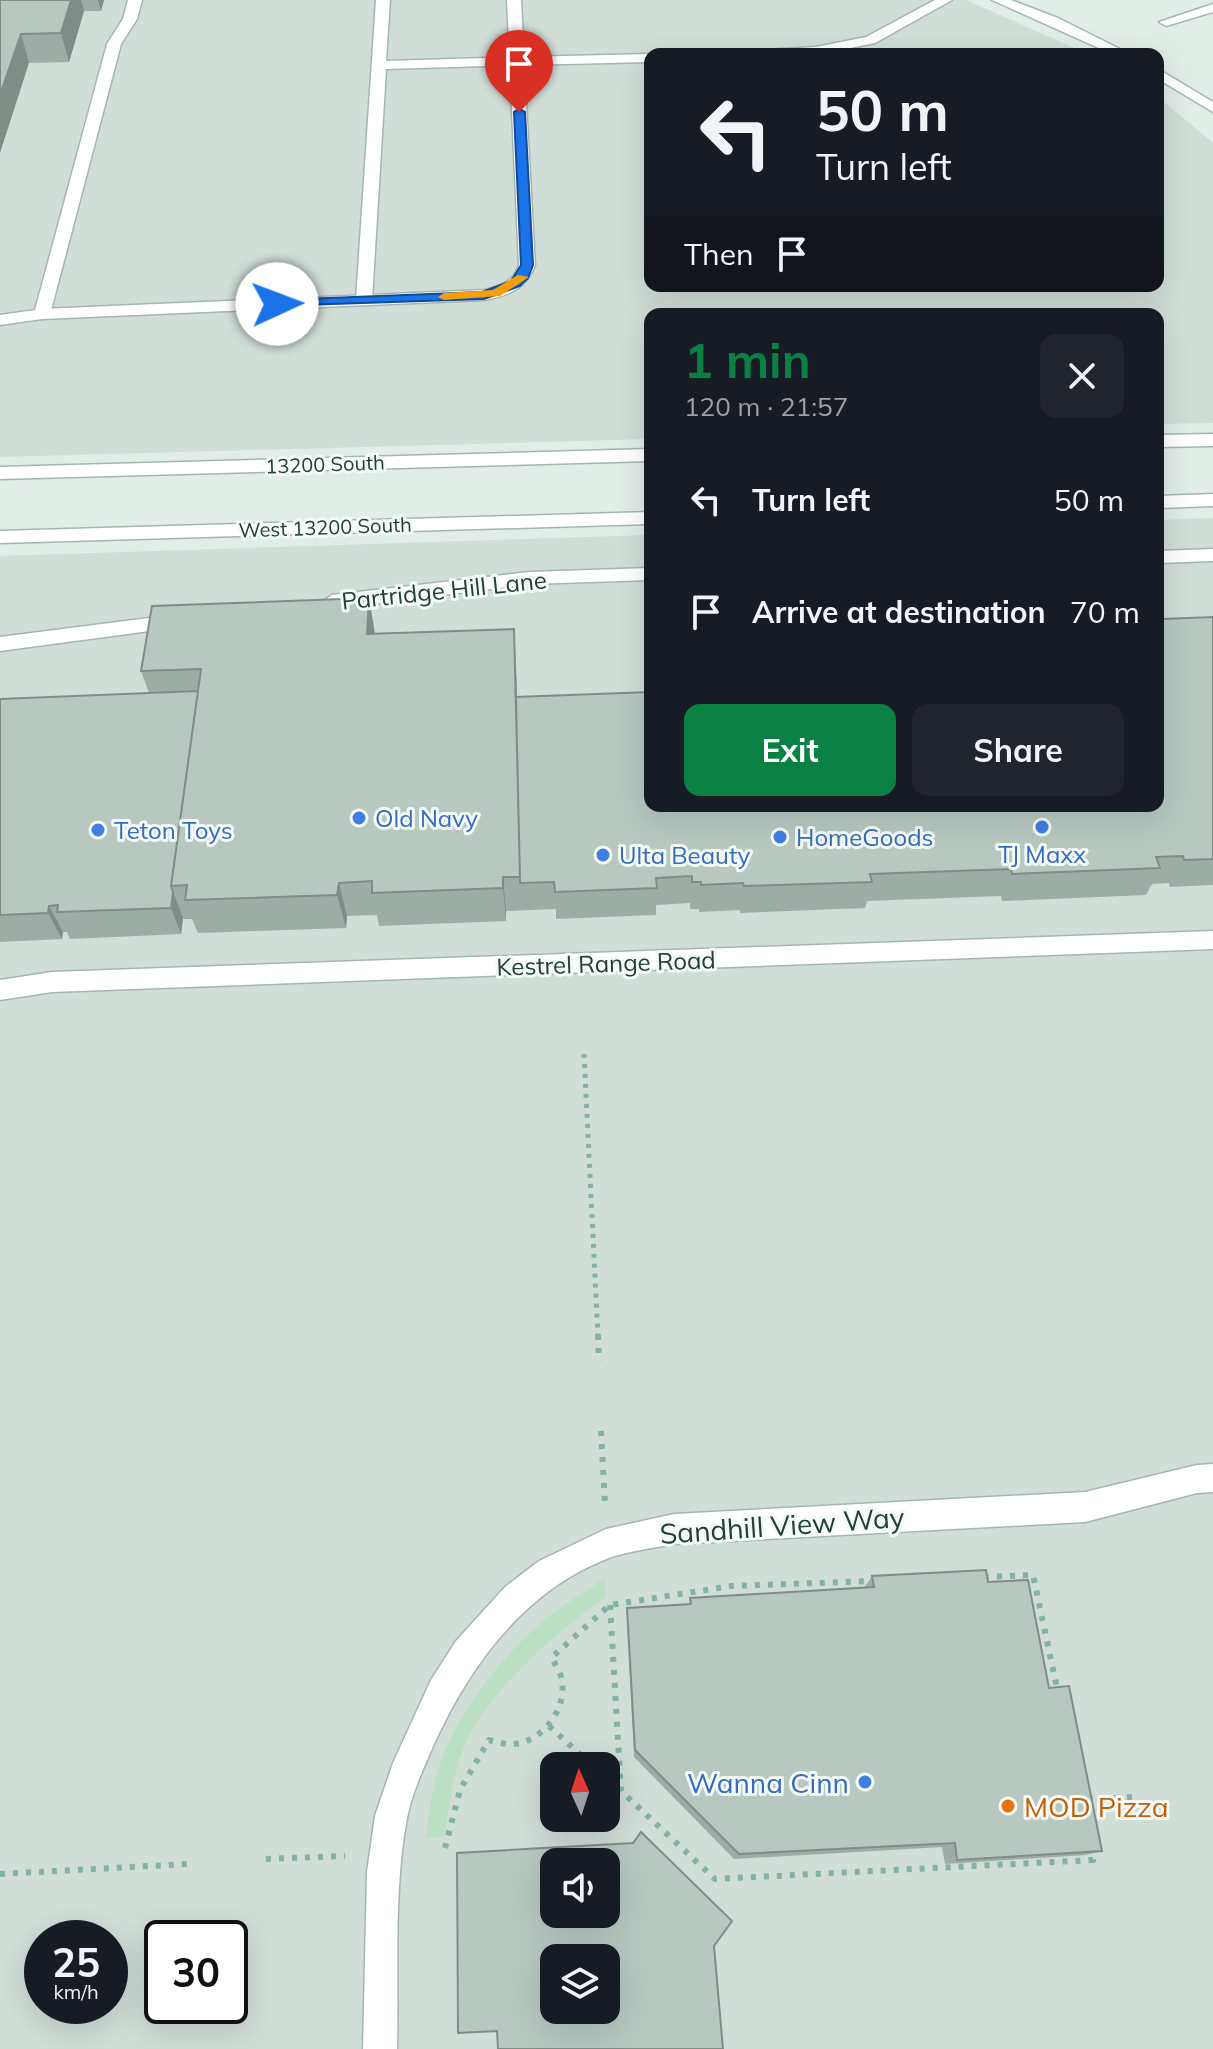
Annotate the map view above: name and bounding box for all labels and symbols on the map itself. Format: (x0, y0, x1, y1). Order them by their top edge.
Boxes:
pin (485, 30, 553, 112)
position arrow (235, 262, 319, 346)
street label: 13200 South (265, 449, 385, 479)
street label: West 13200 South (238, 511, 412, 543)
street label: Partridge Hill Lane (340, 564, 548, 616)
place label: Old Navy (375, 803, 478, 833)
marker: Old Navy (350, 809, 368, 827)
place label: Teton Toys (114, 815, 233, 845)
marker: TJ Maxx (1033, 818, 1051, 836)
marker: Teton Toys (89, 821, 107, 839)
place label: HomeGoods (796, 822, 933, 852)
marker: HomeGoods (771, 828, 789, 846)
place label: TJ Maxx (998, 839, 1086, 869)
place label: Ulta Beauty (619, 840, 750, 870)
marker: Ulta Beauty (594, 846, 612, 864)
street label: Kestrel Range Road (496, 944, 716, 982)
street label: Sandhill View Way (659, 1499, 906, 1551)
north arrow (540, 1752, 620, 1832)
place label: Wanna Cinn (687, 1765, 849, 1800)
marker: Wanna Cinn (856, 1773, 874, 1791)
place label: MOD Pizza (1024, 1789, 1168, 1824)
marker: MOD Pizza (999, 1797, 1017, 1815)
speed limit sign: 30 (144, 1920, 248, 2024)

